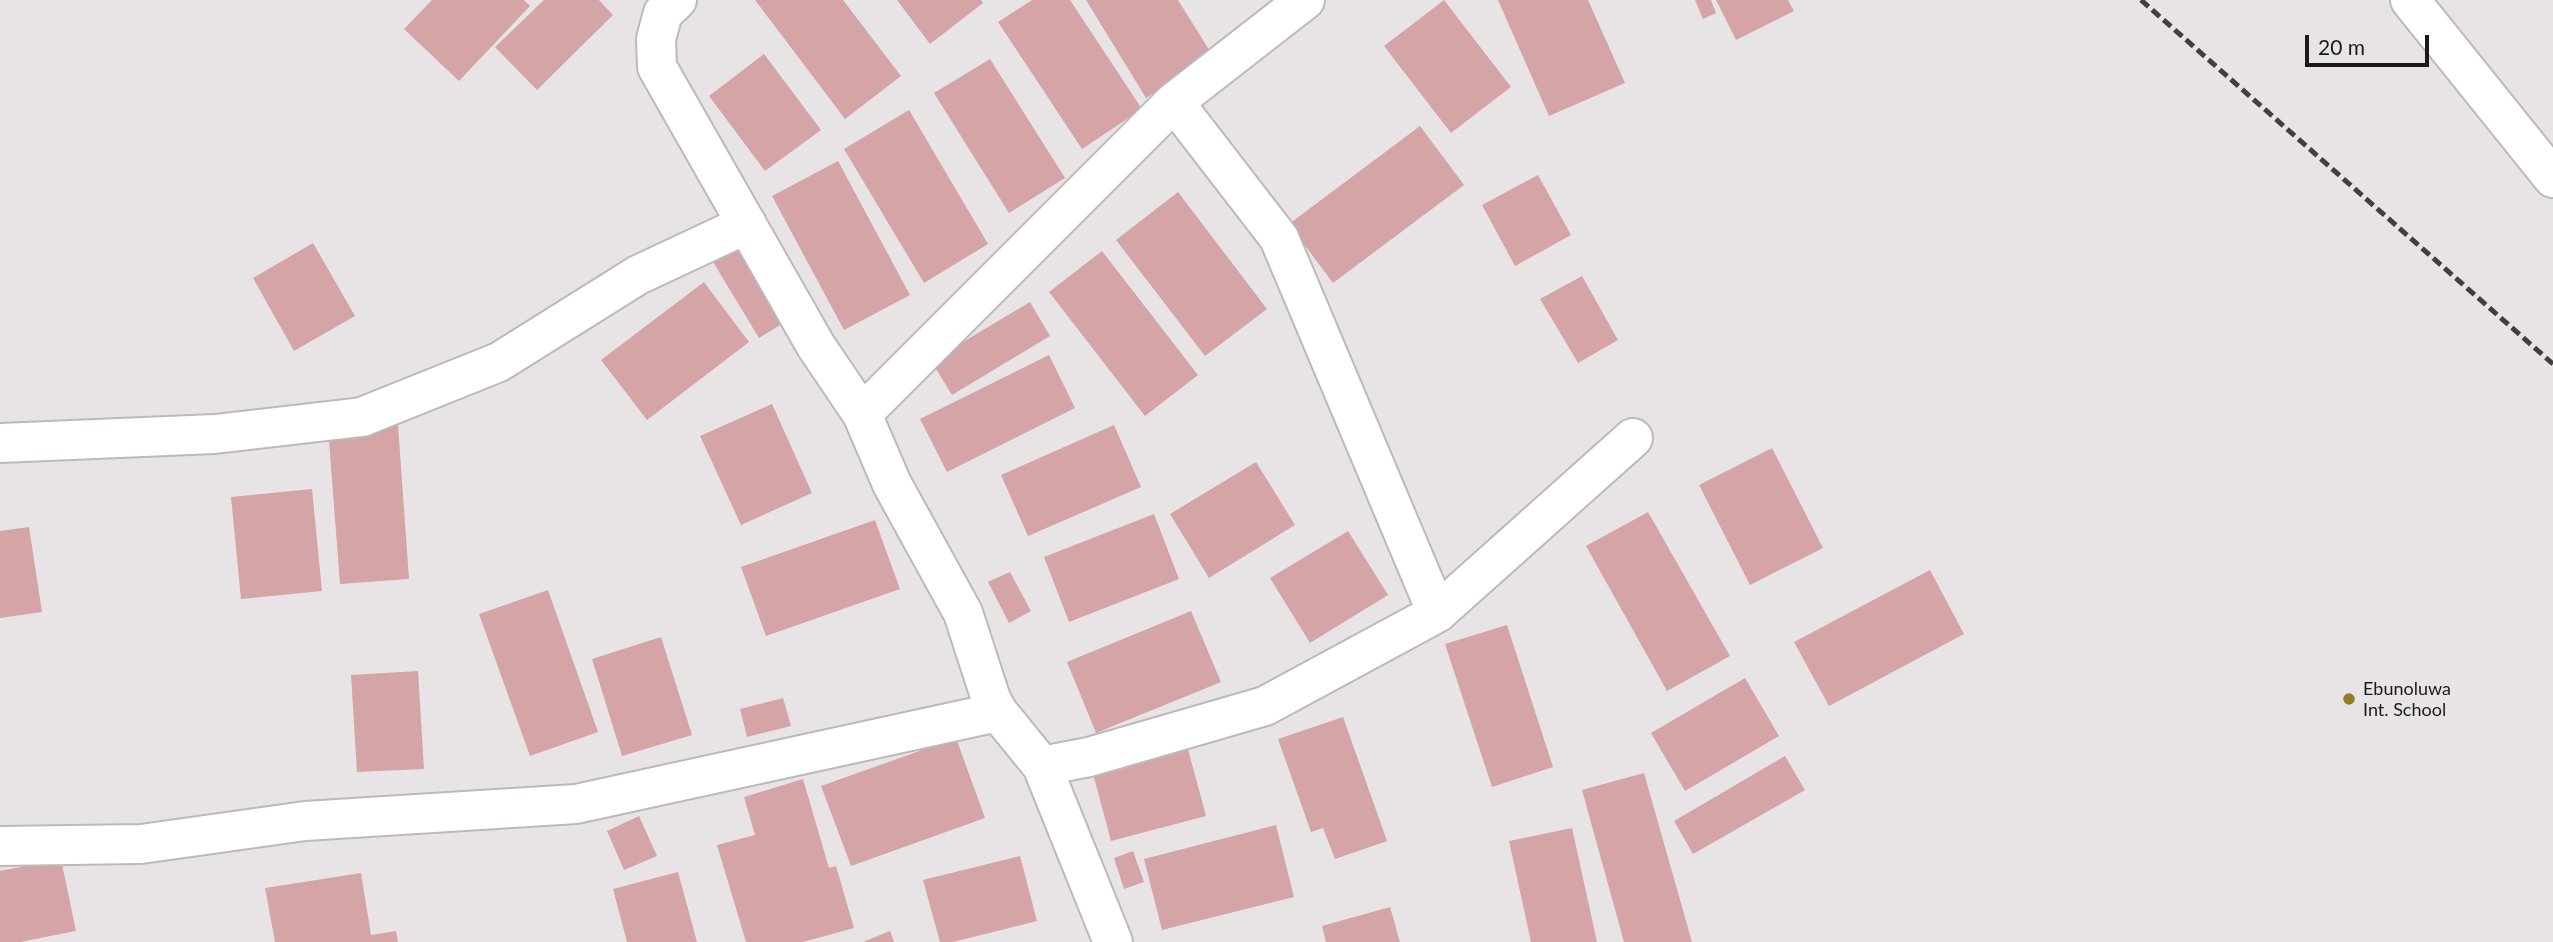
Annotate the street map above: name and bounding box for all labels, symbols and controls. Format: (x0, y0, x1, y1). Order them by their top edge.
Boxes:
scale bar (2308, 21, 2432, 65)
text: 20 m (2318, 34, 2365, 59)
place label: Ebunoluwa Int. School (2363, 678, 2451, 720)
marker: Ebunoluwa Int. School (2341, 691, 2357, 707)

